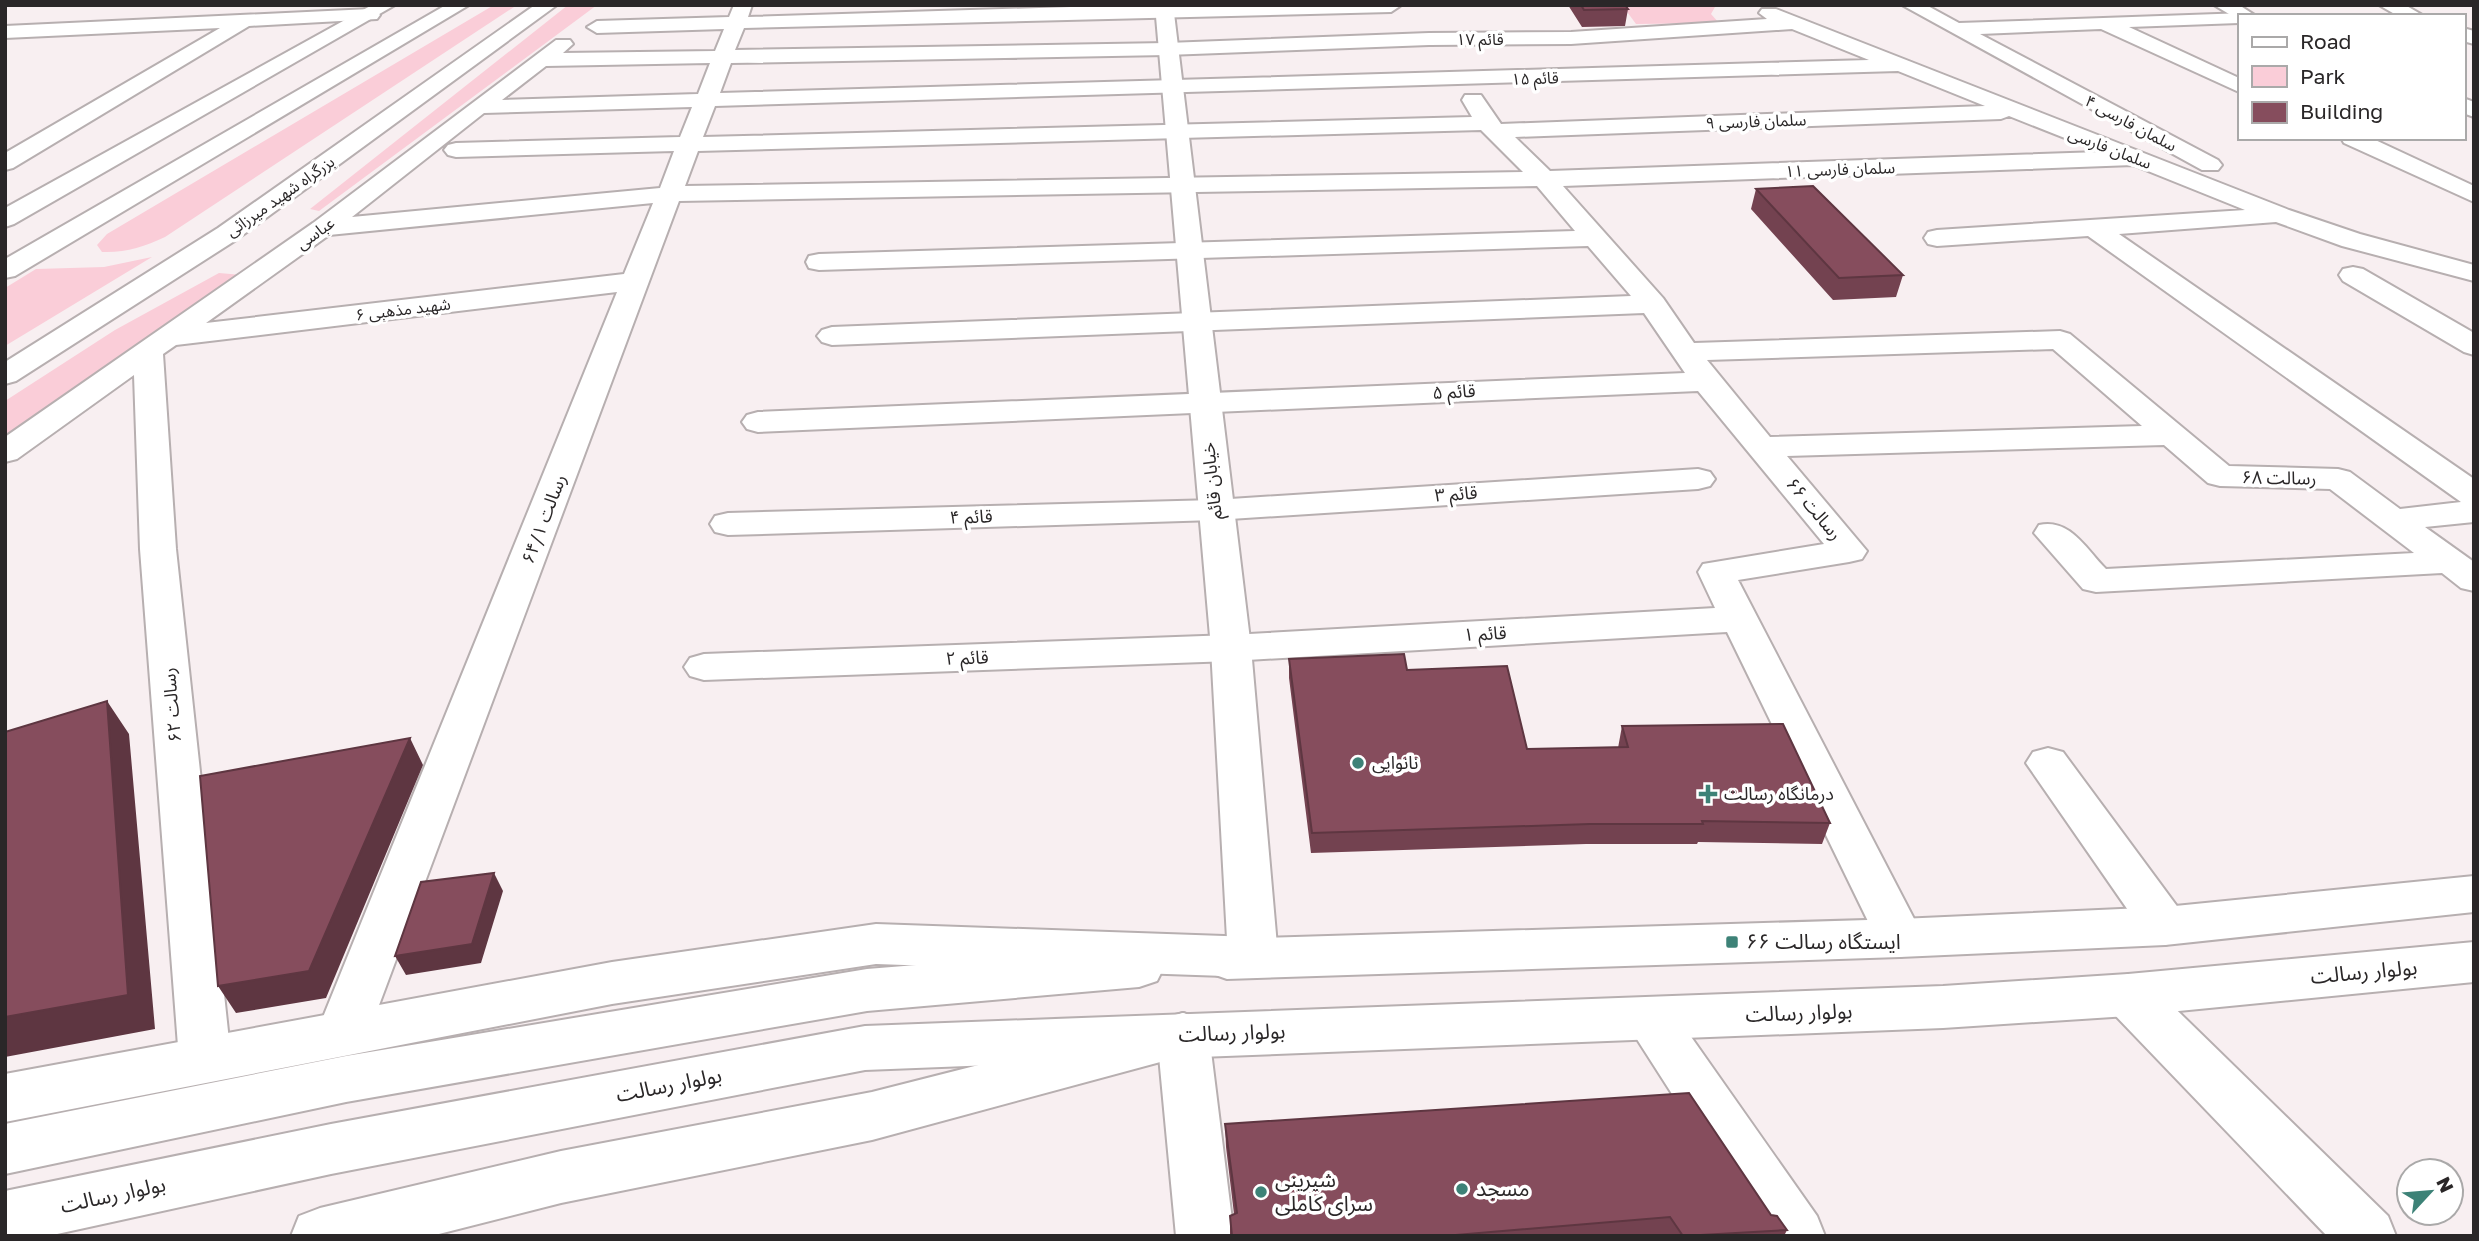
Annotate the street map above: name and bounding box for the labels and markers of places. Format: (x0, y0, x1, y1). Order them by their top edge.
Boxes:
place label: نانوایی (1372, 751, 1418, 774)
marker: نانوایی (1350, 755, 1366, 771)
place label: درمانگاه رسالت (1724, 782, 1834, 805)
marker: درمانگاه رسالت (1698, 784, 1718, 804)
place label: ایستگاه رسالت ۶۶ (1746, 928, 1901, 954)
marker: ایستگاه رسالت ۶۶ (1724, 934, 1740, 950)
place label: شیرینی سرای کاملی (1275, 1166, 1373, 1216)
place label: مسجد (1476, 1175, 1529, 1201)
marker: مسجد (1454, 1181, 1470, 1197)
marker: شیرینی سرای کاملی (1253, 1184, 1269, 1200)

